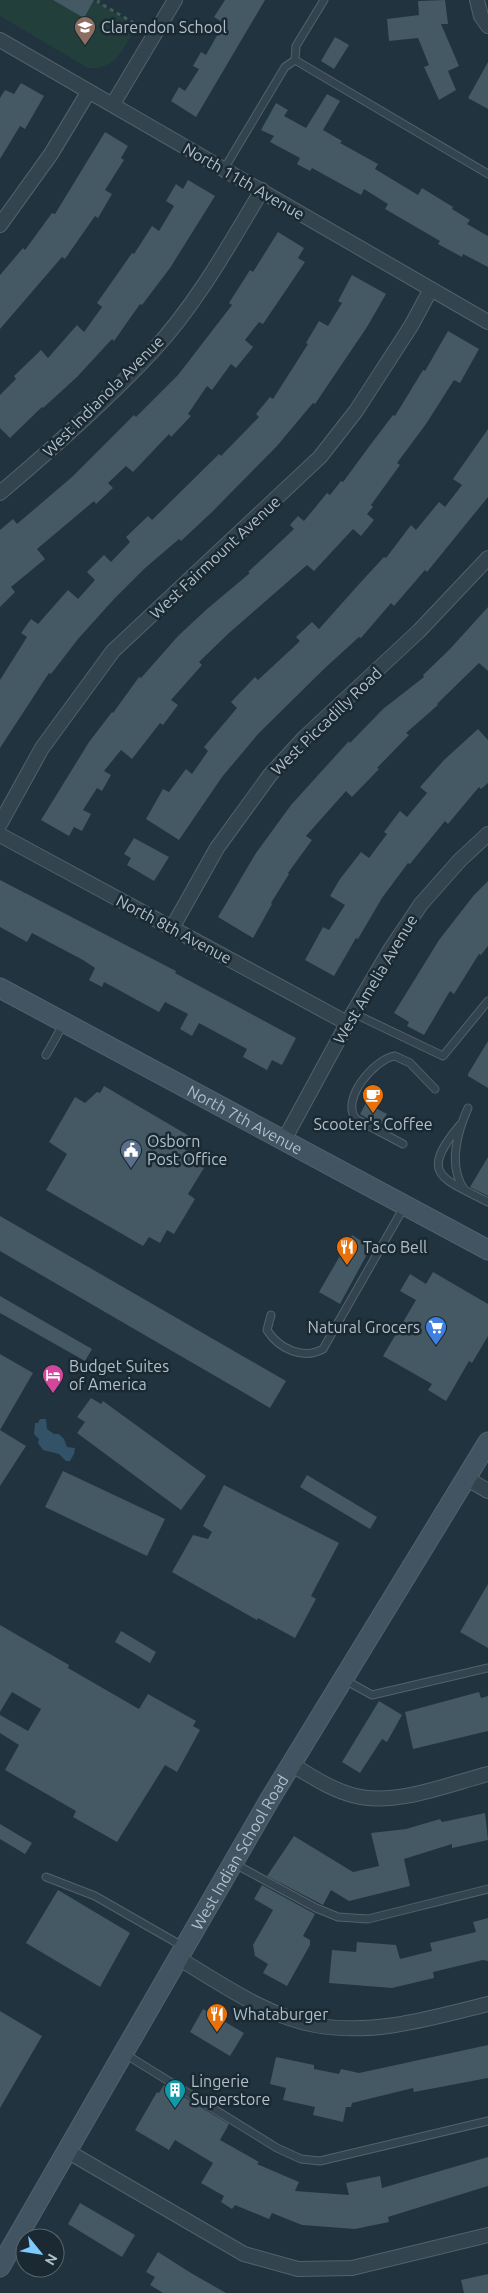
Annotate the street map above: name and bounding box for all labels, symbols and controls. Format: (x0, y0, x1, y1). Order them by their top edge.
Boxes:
school or university icon: Clarendon School (73, 15, 97, 46)
place label: Clarendon School (101, 18, 227, 36)
street label: North 11th Avenue (180, 139, 308, 223)
street label: West Indianola Avenue (39, 332, 167, 460)
street label: West Fairmount Avenue (146, 492, 284, 622)
street label: West Piccadilly Road (267, 664, 385, 778)
street label: North 8th Avenue (113, 891, 235, 967)
street label: West Amelia Avenue (329, 911, 421, 1047)
street label: North 7th Avenue (184, 1081, 306, 1158)
cafe icon: Scooter's Coffee (361, 1083, 385, 1114)
place label: Scooter's Coffee (313, 1115, 433, 1133)
place label: Osborn Post Office (147, 1132, 227, 1168)
public building icon: Osborn Post Office (119, 1138, 143, 1169)
restaurant icon: Taco Bell (335, 1235, 359, 1266)
place label: Taco Bell (363, 1238, 427, 1256)
supermarket icon: Natural Grocers (424, 1315, 448, 1346)
place label: Natural Grocers (308, 1318, 420, 1336)
place label: Budget Suites of America (69, 1357, 169, 1393)
hotel icon: Budget Suites of America (41, 1363, 65, 1394)
street label: West Indian School Road (187, 1771, 292, 1933)
restaurant icon: Whataburger (205, 2002, 229, 2033)
place label: Whataburger (233, 2005, 328, 2023)
place label: Lingerie Superstore (191, 2072, 270, 2108)
building icon: Lingerie Superstore (163, 2078, 187, 2109)
north arrow (15, 2228, 65, 2278)
text: N (42, 2251, 61, 2268)

